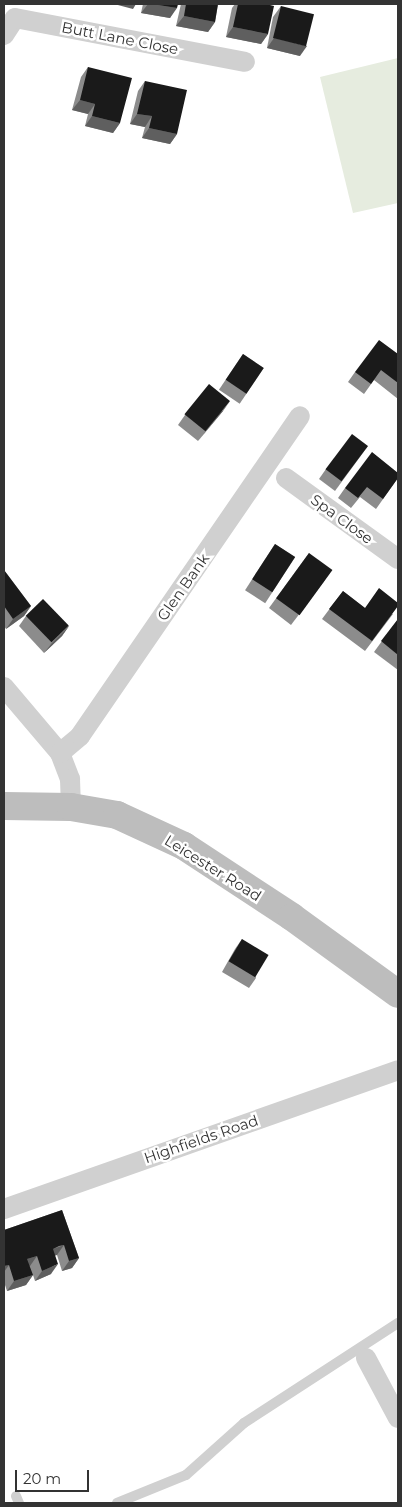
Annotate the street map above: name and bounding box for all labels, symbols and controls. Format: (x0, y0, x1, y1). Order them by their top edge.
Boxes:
street label: Butt Lane Close (60, 18, 180, 58)
street label: Spa Close (307, 490, 377, 548)
street label: Glen Bank (153, 550, 213, 624)
street label: Leicester Road (161, 831, 265, 905)
street label: Highfields Road (142, 1111, 260, 1167)
scale bar (18, 1460, 91, 1492)
text: 20 m (23, 1469, 61, 1488)

